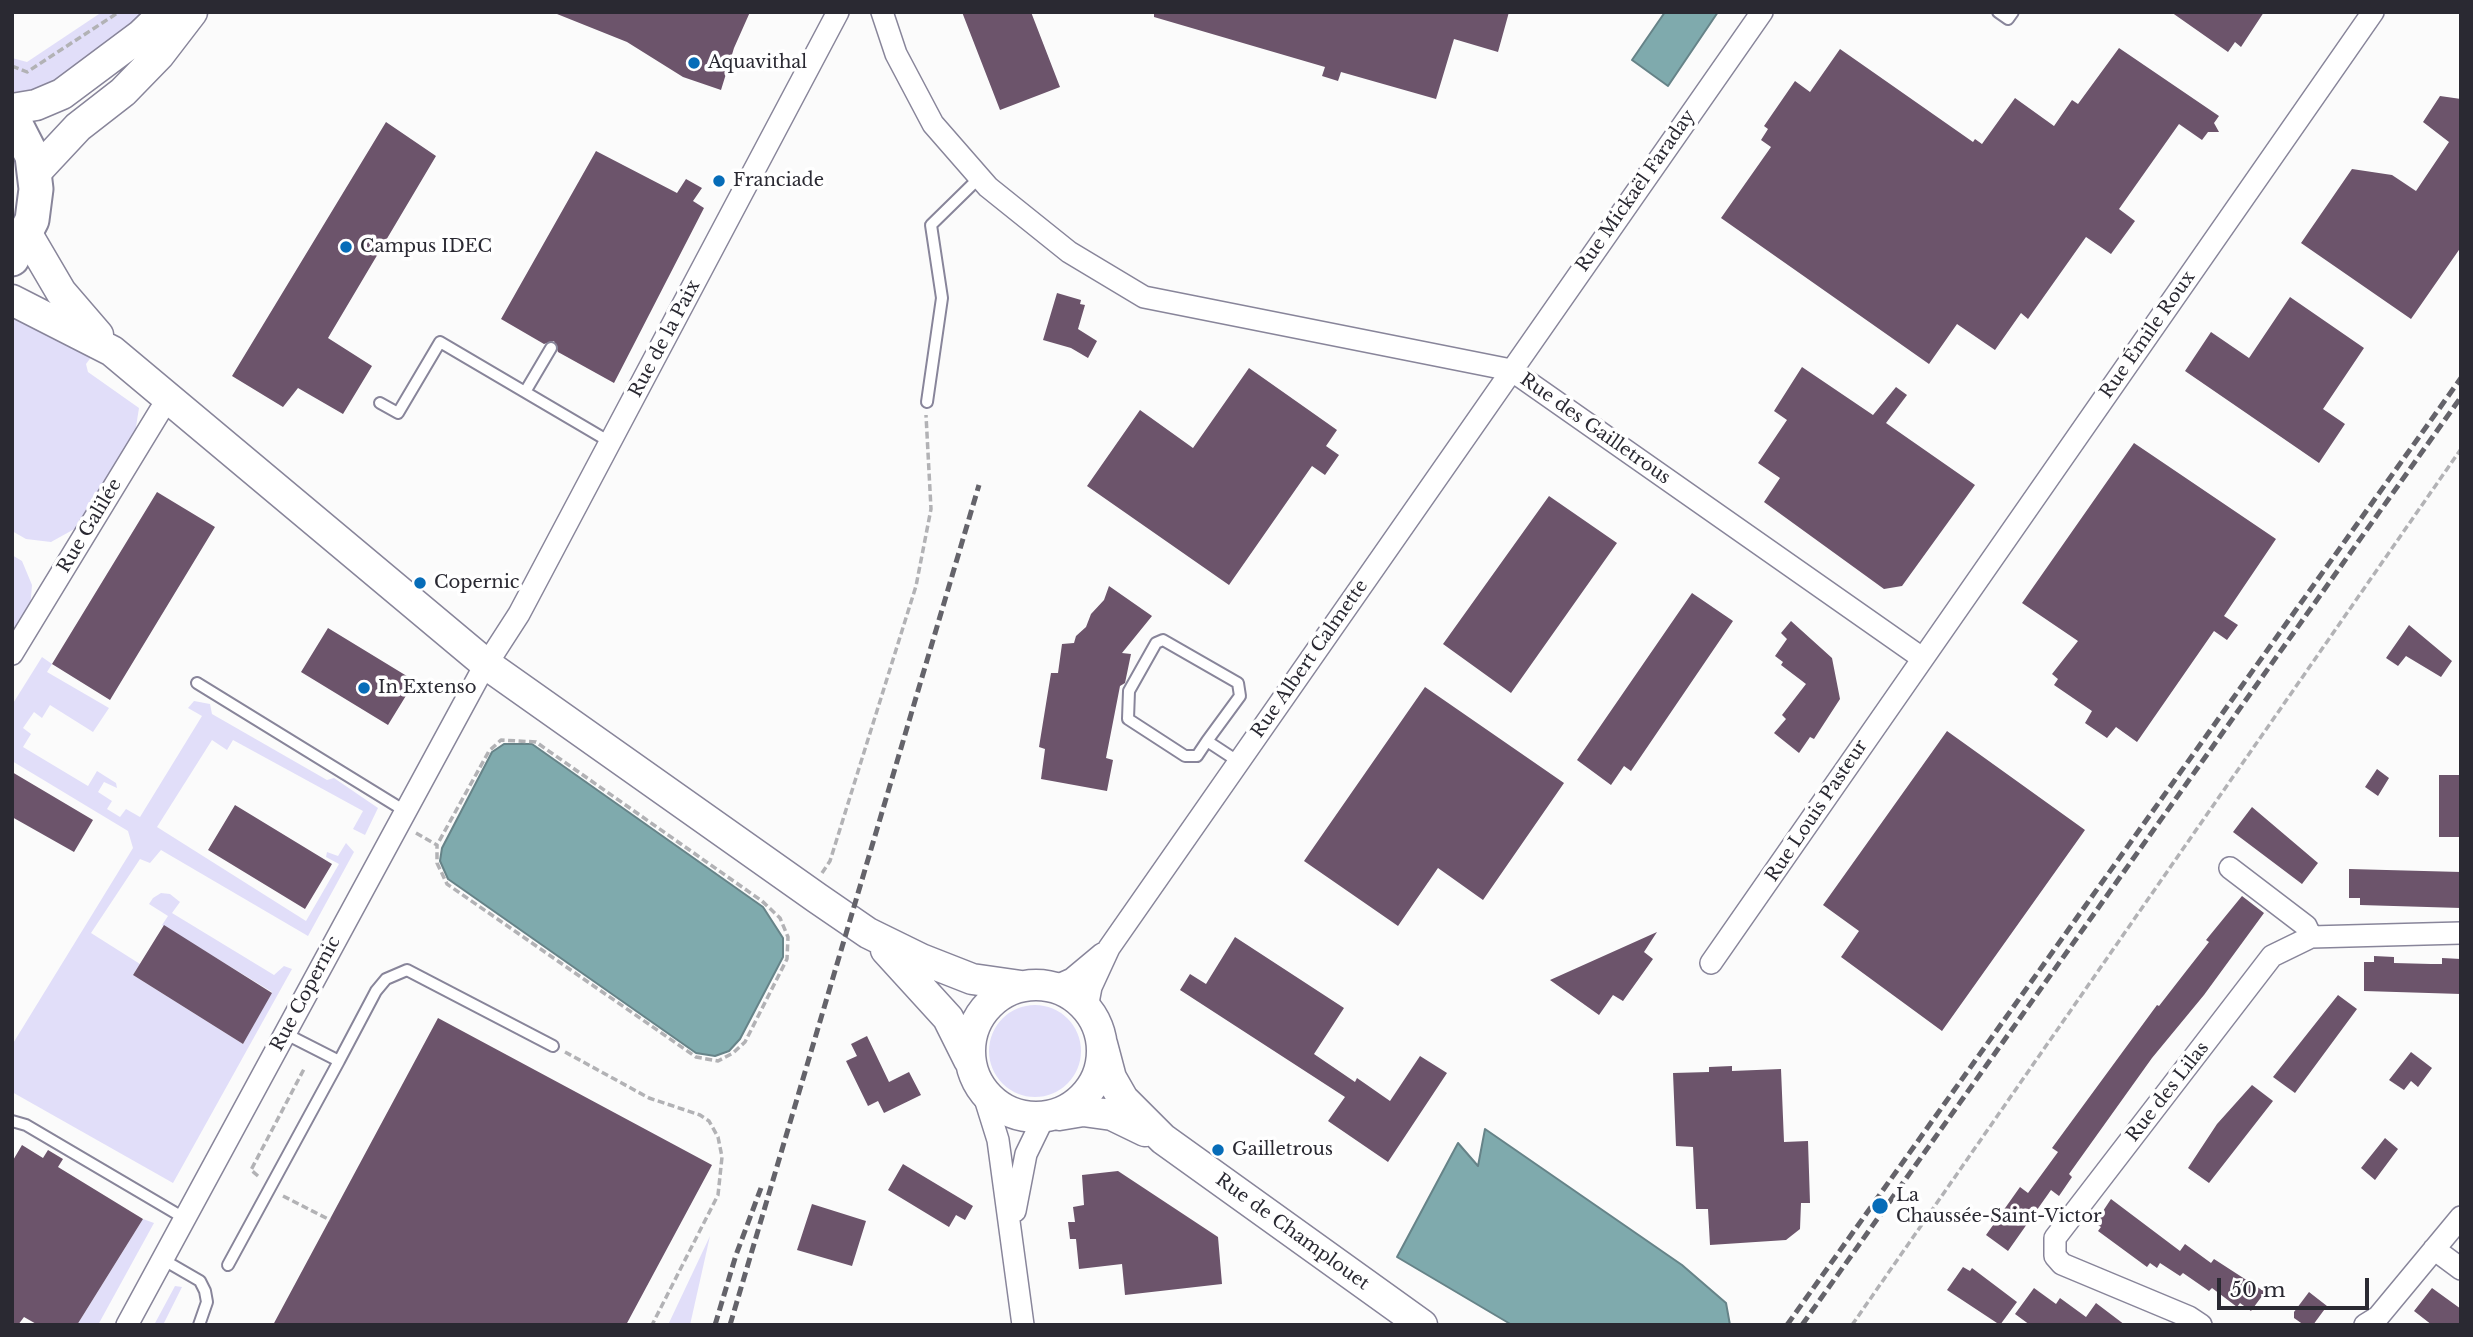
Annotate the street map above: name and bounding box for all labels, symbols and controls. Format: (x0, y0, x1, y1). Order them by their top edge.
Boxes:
place label: Aquavithal (708, 52, 807, 74)
marker: Aquavithal (686, 55, 702, 71)
street label: Rue Mickaël Faraday (1572, 106, 1700, 276)
place label: Franciade (733, 170, 824, 192)
marker: Franciade (711, 173, 727, 189)
place label: Campus IDEC (360, 236, 492, 258)
marker: Campus IDEC (338, 239, 354, 255)
street label: Rue Émile Roux (2096, 267, 2200, 403)
street label: Rue de la Paix (625, 277, 705, 401)
street label: Rue des Gailletrous (1516, 369, 1674, 489)
street label: Rue Galilée (53, 475, 127, 577)
place label: Copernic (434, 572, 520, 594)
marker: Copernic (412, 575, 428, 591)
street label: Rue Albert Calmette (1247, 576, 1373, 742)
place label: In Extenso (378, 677, 477, 699)
marker: In Extenso (356, 680, 372, 696)
street label: Rue Louis Pasteur (1762, 736, 1872, 886)
street label: Rue Copernic (267, 933, 345, 1055)
street label: Rue des Lilas (2122, 1038, 2214, 1146)
place label: Gailletrous (1232, 1139, 1333, 1161)
marker: Gailletrous (1210, 1142, 1226, 1158)
street label: Rue de Champlouet (1211, 1169, 1373, 1295)
place label: La Chaussée-Saint-Victor (1896, 1185, 2102, 1228)
marker: La Chaussée-Saint-Victor (1870, 1196, 1890, 1216)
scale bar (2221, 1264, 2373, 1308)
text: 50 m (2230, 1277, 2285, 1303)

